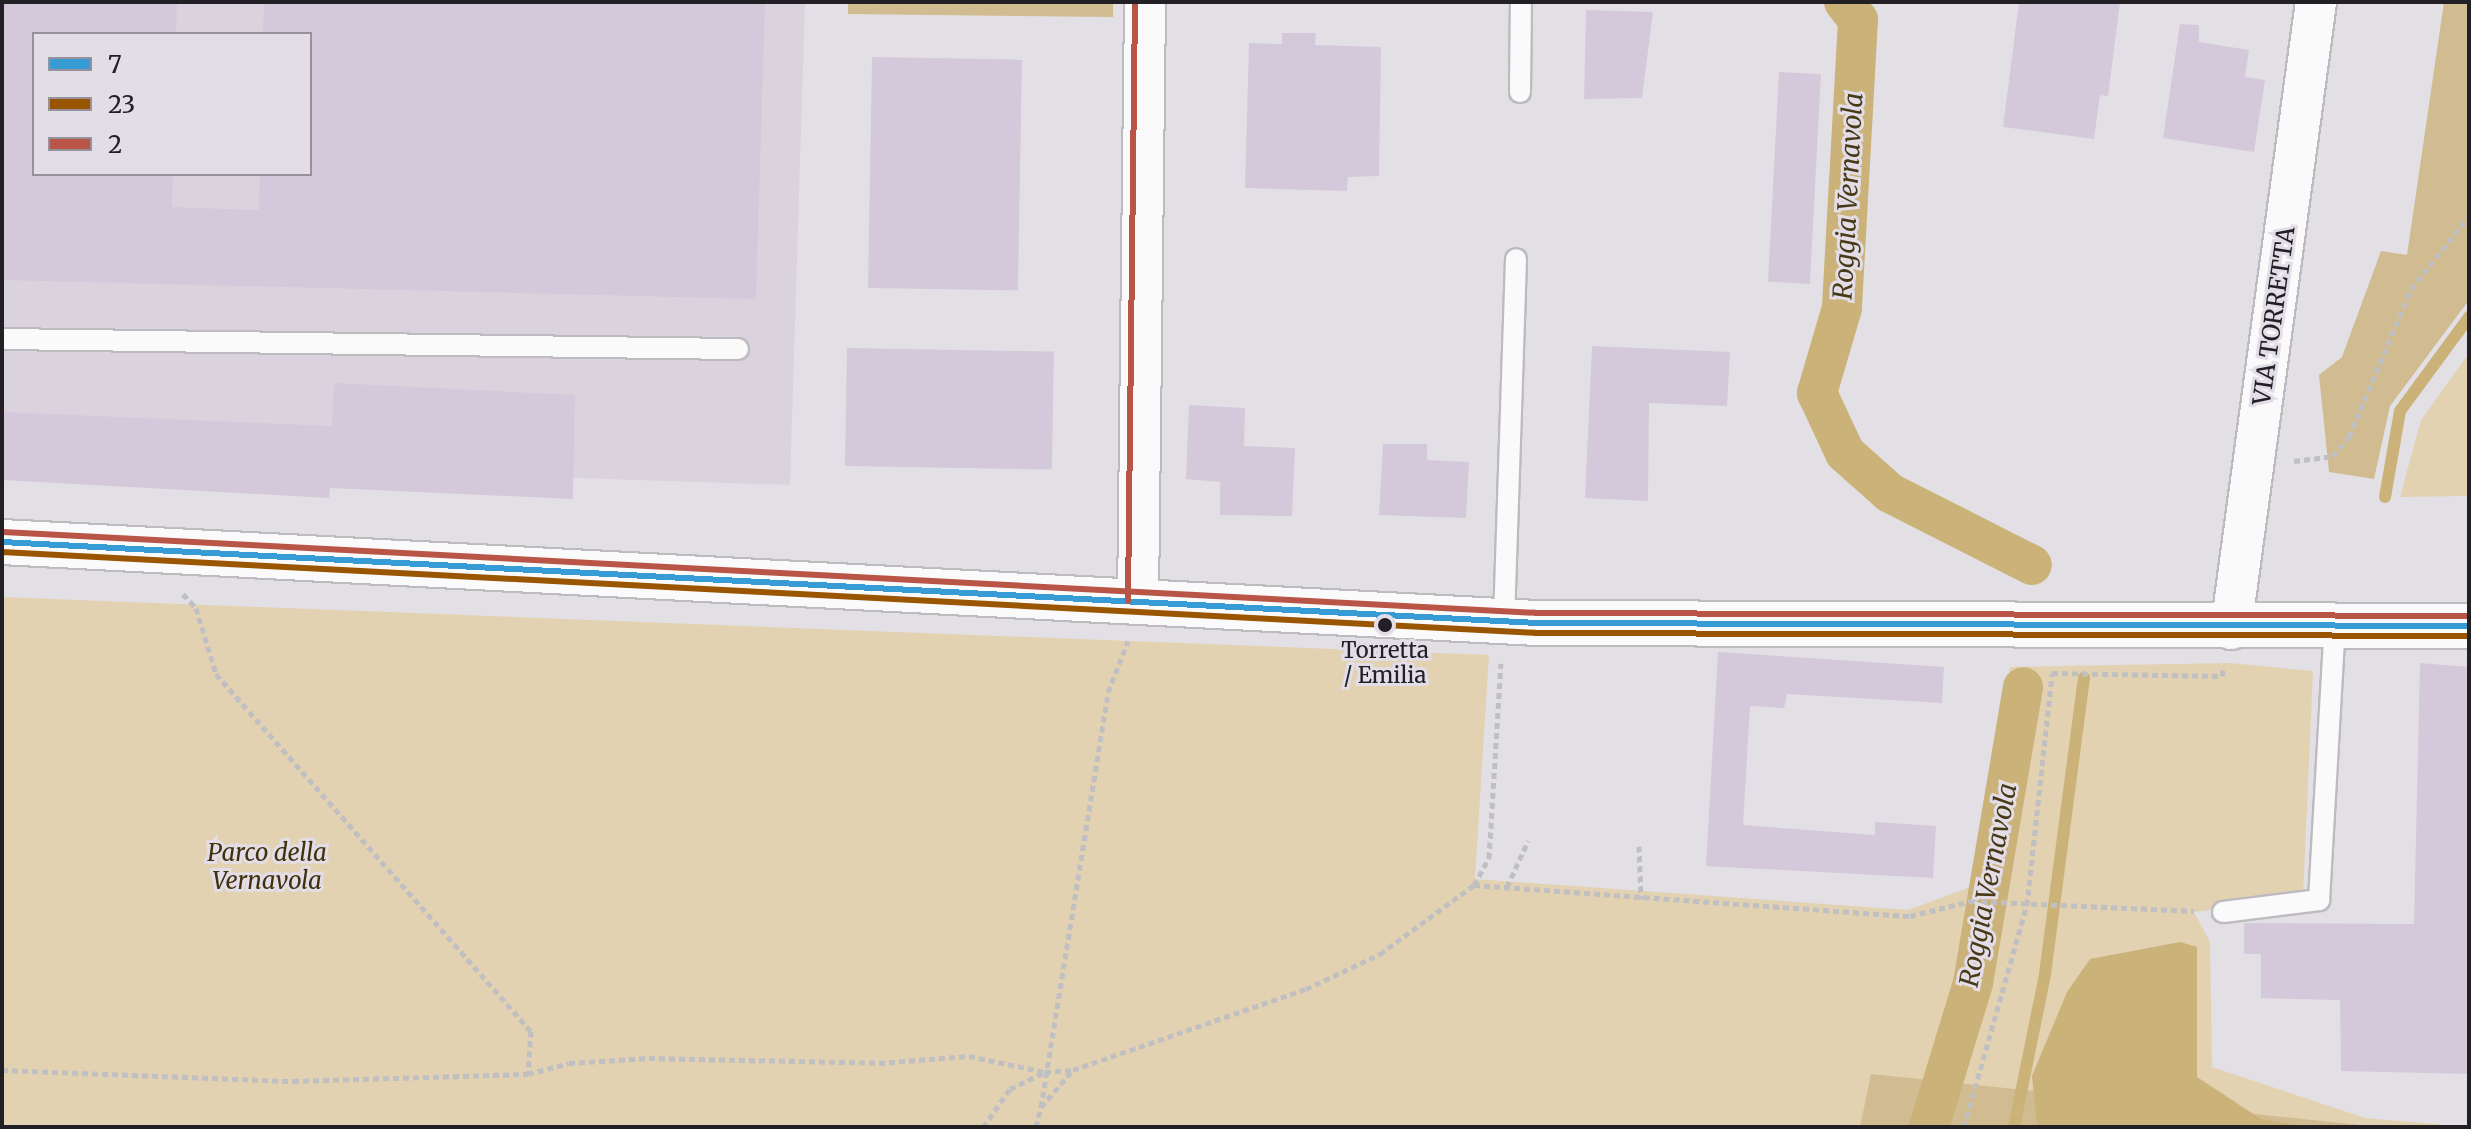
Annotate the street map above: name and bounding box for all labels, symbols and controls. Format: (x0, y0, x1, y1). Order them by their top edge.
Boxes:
legend (32, 32, 312, 176)
text: 7 (108, 49, 122, 80)
text: 23 (108, 89, 135, 120)
water label: Roggia Vernavola (1827, 92, 1869, 300)
text: 2 (108, 129, 122, 160)
street label: VIA TORRETTA (2247, 225, 2301, 407)
marker: Torretta / Emilia (1377, 617, 1393, 633)
place label: Torretta / Emilia (1341, 637, 1429, 688)
water label: Roggia Vernavola (1953, 780, 2023, 990)
park label: Parco della Vernavola (207, 839, 327, 895)

